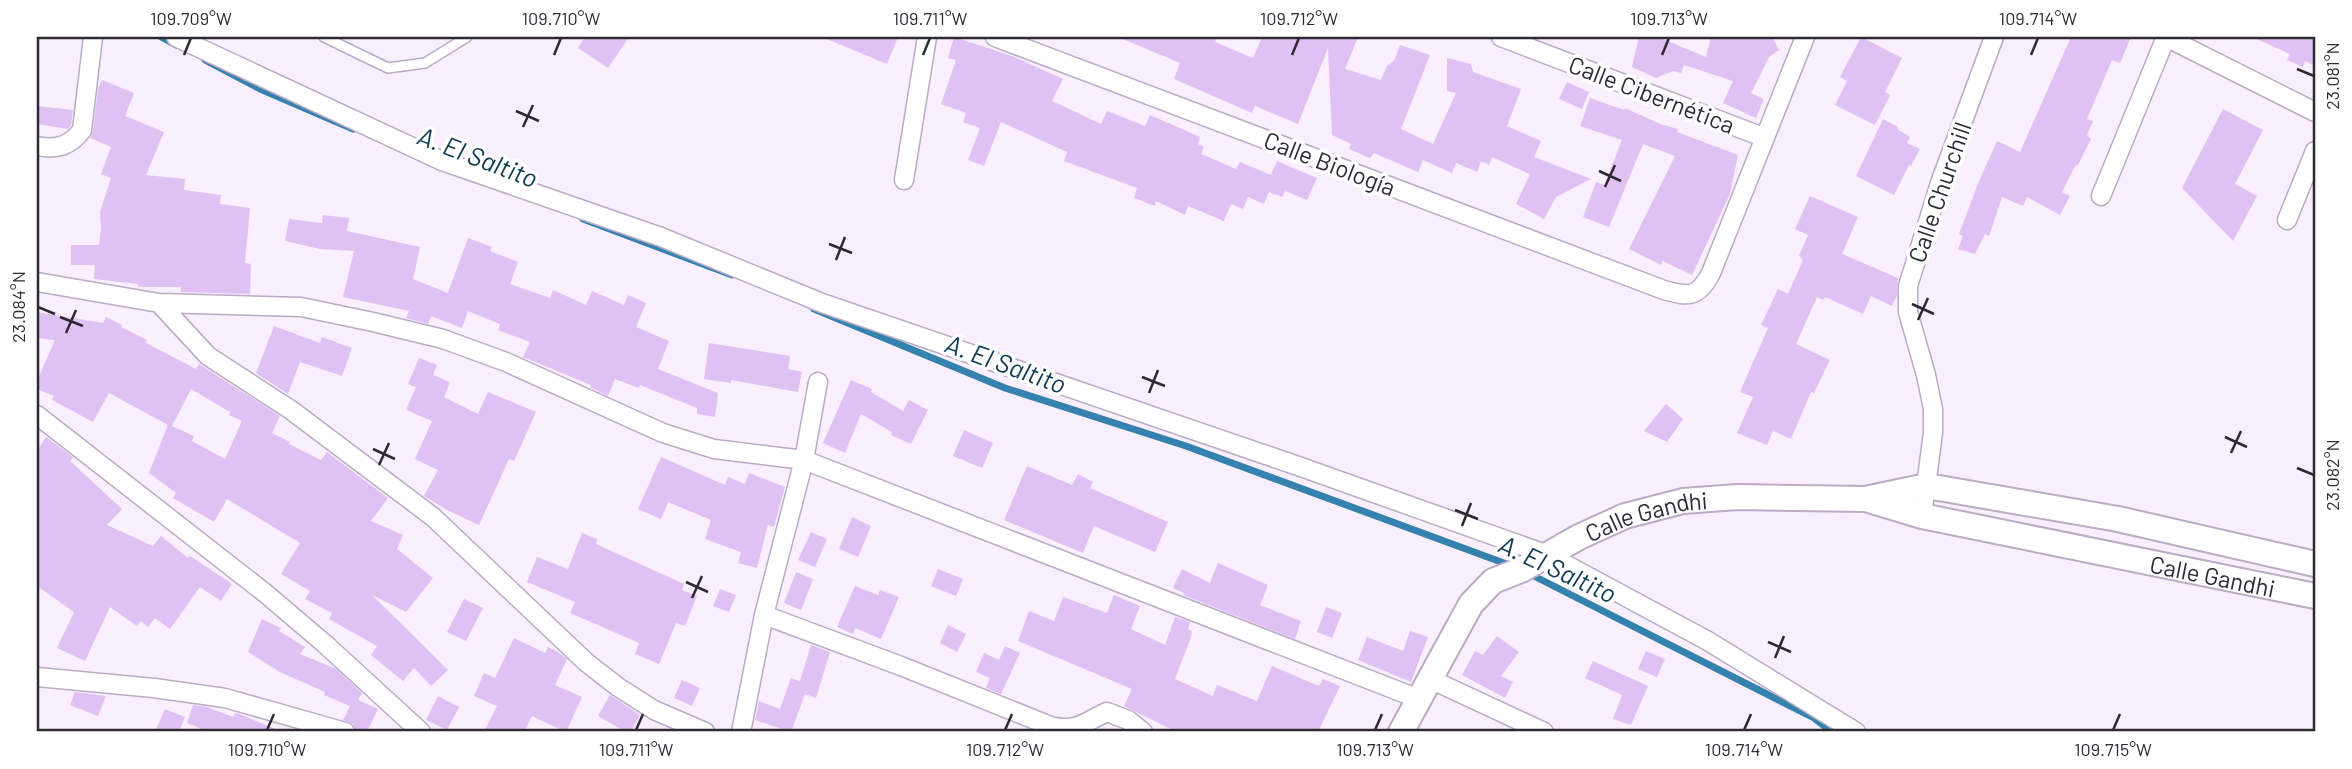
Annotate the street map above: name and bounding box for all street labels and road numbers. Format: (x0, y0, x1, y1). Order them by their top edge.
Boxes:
street label: Calle Cibernética (1565, 49, 1739, 139)
street label: Calle Churchill (1901, 118, 1977, 266)
street label: Calle Biología (1260, 125, 1400, 201)
street label: Calle Gandhi (1580, 485, 1709, 547)
street label: Calle Gandhi (2148, 548, 2278, 602)

